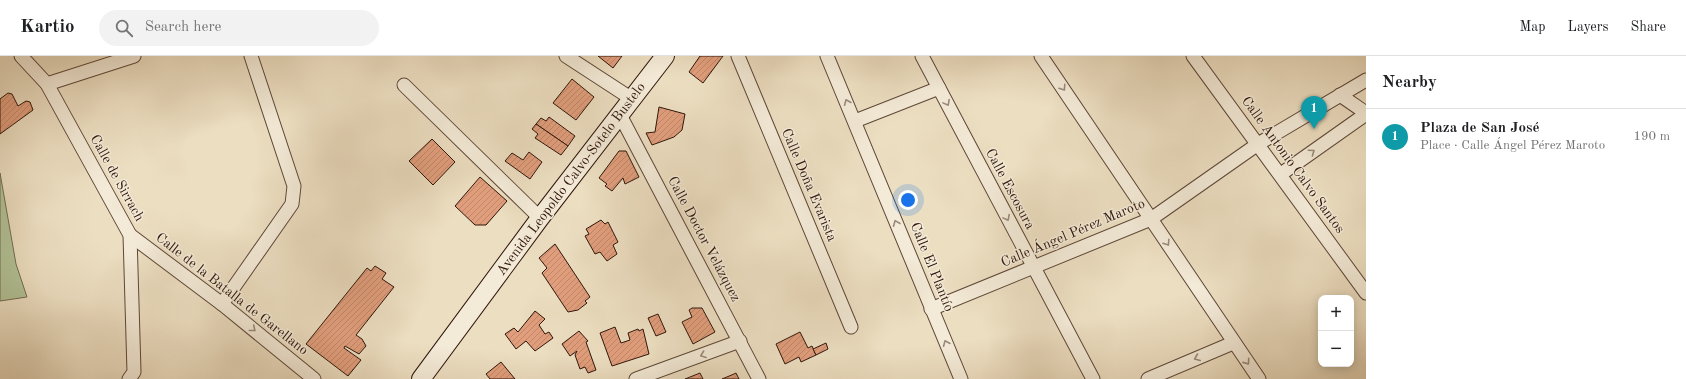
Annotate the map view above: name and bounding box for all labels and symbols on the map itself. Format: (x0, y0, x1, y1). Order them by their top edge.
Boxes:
street label: Avenida Leopoldo Calvo-Sotelo Bustelo (494, 80, 648, 278)
one-way arrow (1058, 84, 1065, 91)
street label: Calle Antonio Calvo Santos (1239, 94, 1347, 236)
pin: 1 (1301, 96, 1327, 129)
one-way arrow (843, 99, 851, 106)
one-way arrow (942, 99, 949, 106)
street label: Calle Doña Evarista (779, 126, 839, 244)
street label: Calle de Sirrach (87, 132, 147, 224)
street label: Calle Escosura (983, 146, 1037, 232)
one-way arrow (1308, 150, 1315, 157)
street label: Calle Doctor Velázquez (665, 174, 743, 304)
your location (898, 190, 918, 210)
street label: Calle Ángel Pérez Maroto (998, 194, 1147, 270)
one-way arrow (1002, 214, 1010, 221)
one-way arrow (893, 219, 901, 226)
street label: Calle El Plantío (908, 220, 956, 314)
street label: Calle de la Batalla de Garellano (153, 230, 311, 358)
one-way arrow (1162, 239, 1170, 246)
one-way arrow (248, 324, 255, 331)
one-way arrow (942, 340, 950, 347)
one-way arrow (700, 350, 707, 358)
one-way arrow (1194, 353, 1201, 361)
one-way arrow (1242, 358, 1249, 365)

